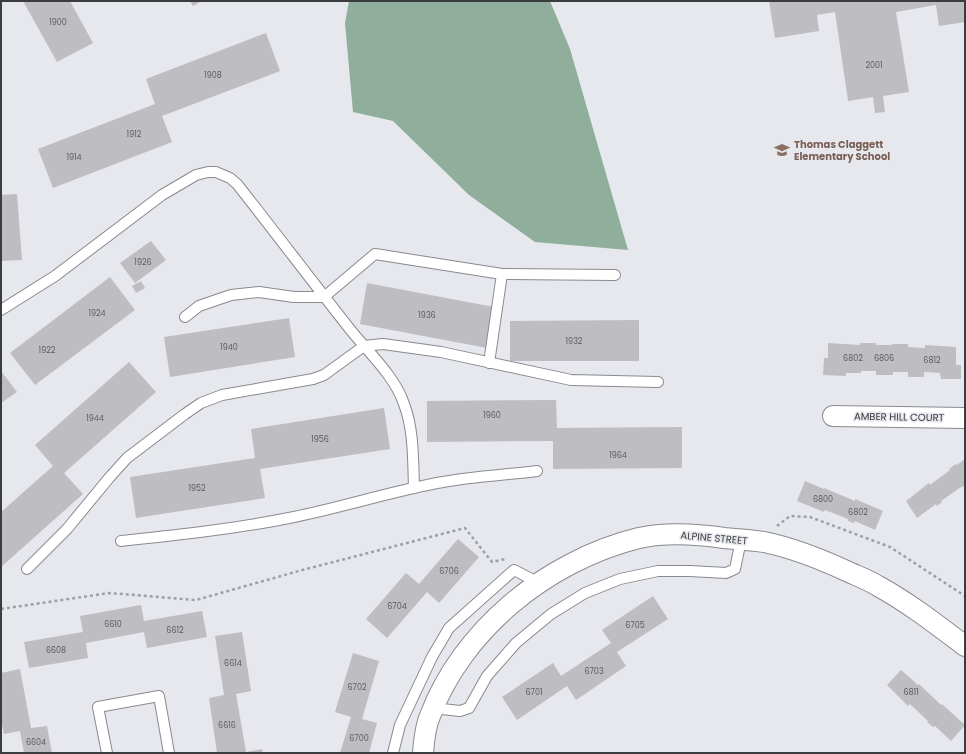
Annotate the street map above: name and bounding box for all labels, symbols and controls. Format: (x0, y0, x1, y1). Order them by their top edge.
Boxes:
house number: 1900 (49, 17, 67, 28)
house number: 2001 (865, 60, 883, 71)
house number: 1908 (204, 70, 222, 81)
house number: 1912 (127, 129, 142, 140)
place label: Thomas Claggett Elementary School (794, 137, 890, 164)
school or university icon: Thomas Claggett Elementary School (773, 141, 791, 159)
house number: 1914 (66, 152, 82, 163)
house number: 1926 (134, 257, 152, 268)
house number: 1924 (88, 308, 106, 319)
house number: 1936 (418, 310, 436, 321)
house number: 1932 (566, 336, 583, 347)
house number: 1940 (220, 342, 238, 353)
house number: 1922 (39, 345, 56, 356)
house number: 6802 (843, 353, 863, 364)
house number: 6806 (874, 353, 894, 364)
house number: 6812 (923, 355, 941, 366)
street label: AMBER HILL COURT (854, 409, 945, 425)
house number: 1960 (483, 410, 501, 421)
house number: 1944 (86, 413, 104, 424)
house number: 1956 (311, 434, 329, 445)
house number: 1964 (609, 450, 627, 461)
house number: 1952 (188, 483, 206, 494)
house number: 6800 (813, 494, 833, 505)
house number: 6802 (848, 507, 868, 518)
street label: ALPINE STREET (680, 528, 749, 548)
house number: 6706 (439, 566, 459, 577)
house number: 6704 (387, 601, 407, 612)
house number: 6610 (104, 619, 122, 630)
house number: 6705 (625, 620, 645, 631)
house number: 6612 (166, 625, 184, 636)
house number: 6608 (46, 645, 66, 656)
house number: 6614 (224, 658, 242, 669)
house number: 6703 (584, 666, 604, 677)
house number: 6702 (347, 682, 367, 693)
house number: 6701 (525, 687, 543, 698)
house number: 6811 (903, 687, 919, 698)
house number: 6616 (218, 720, 236, 731)
house number: 6700 (349, 733, 369, 744)
house number: 6604 (26, 737, 46, 748)

